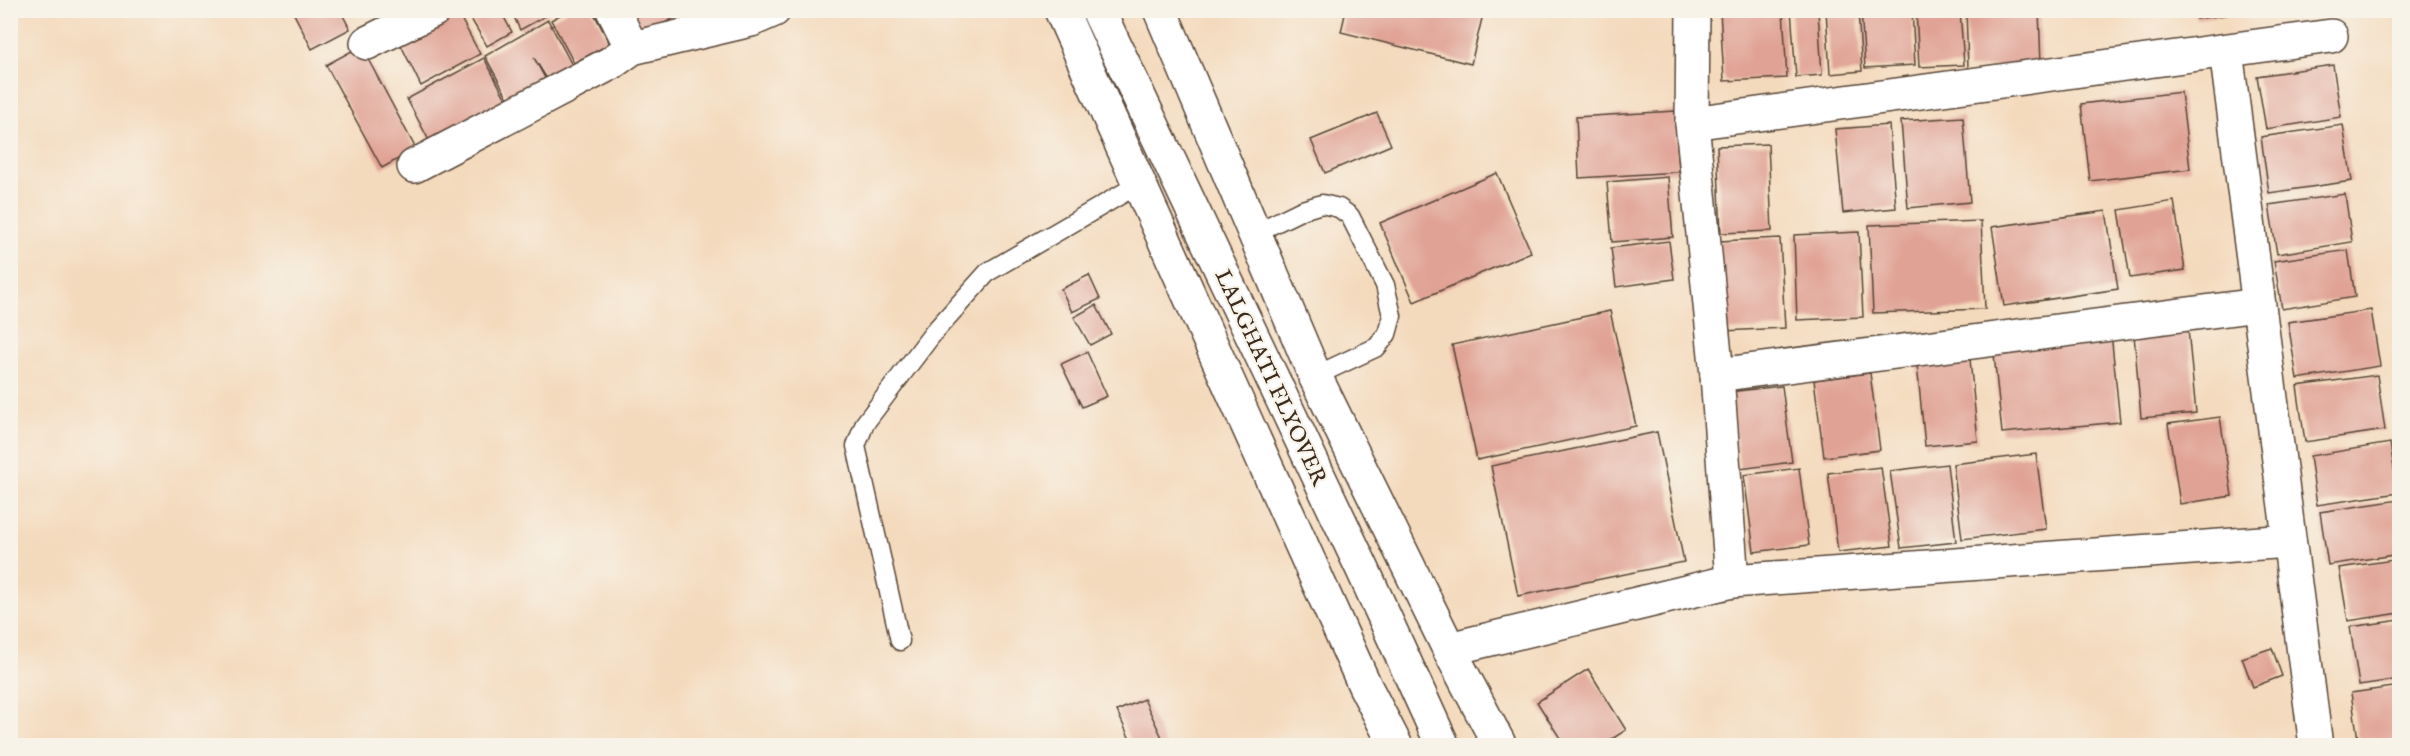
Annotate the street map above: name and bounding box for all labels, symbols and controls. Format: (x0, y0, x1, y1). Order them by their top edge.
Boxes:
street label: LALGHATI FLYOVER (1208, 265, 1333, 492)

